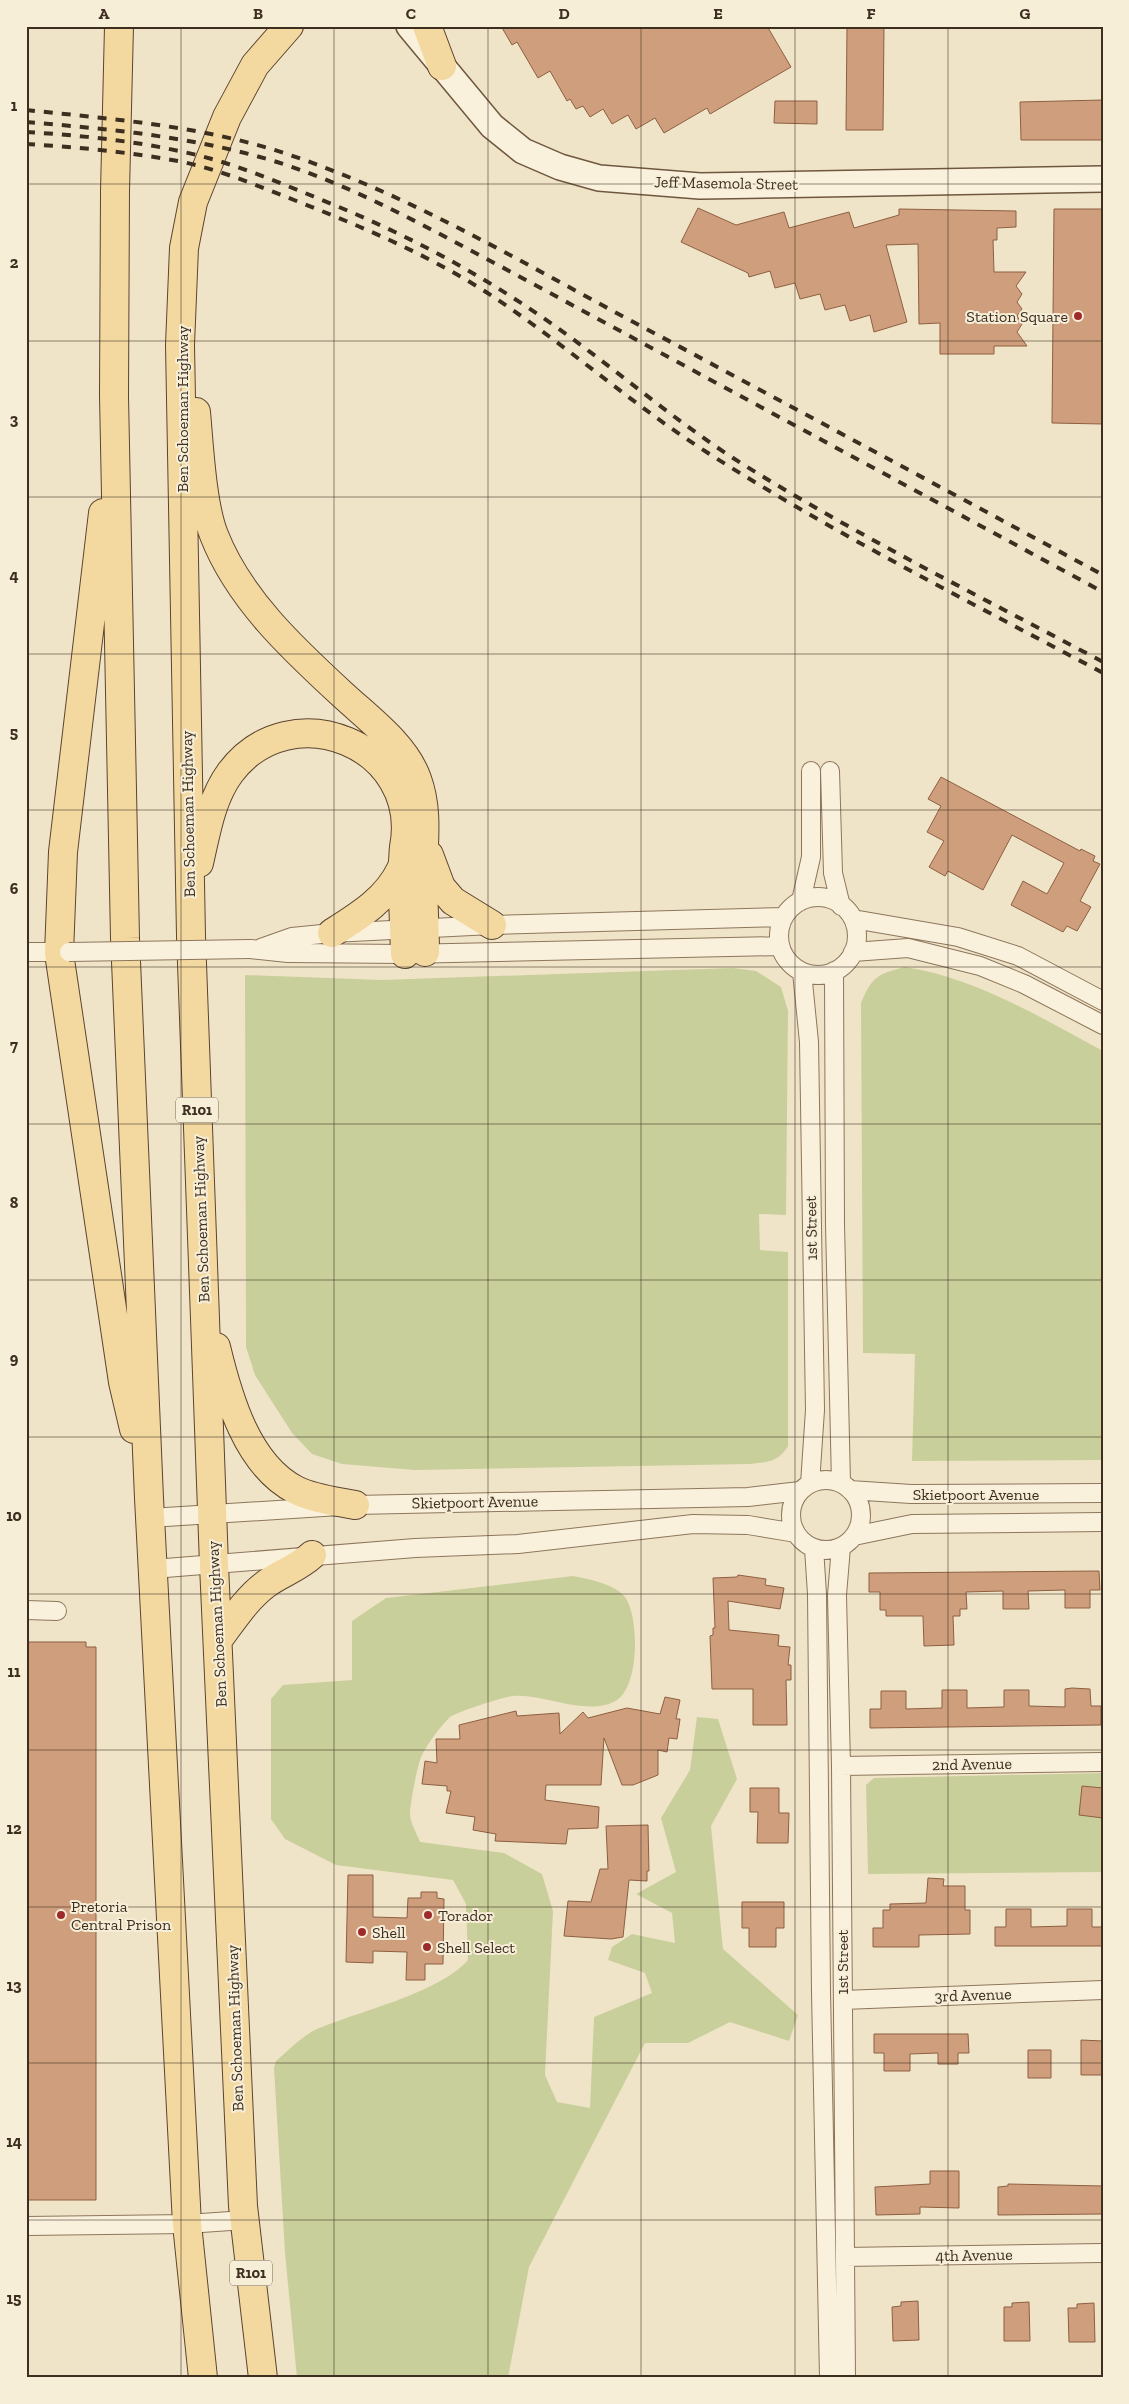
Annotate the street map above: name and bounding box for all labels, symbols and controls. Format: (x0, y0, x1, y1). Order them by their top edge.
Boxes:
text: A (99, 4, 110, 23)
text: B (253, 4, 263, 23)
text: C (406, 4, 416, 23)
text: D (558, 4, 570, 23)
text: E (713, 4, 723, 23)
text: F (866, 4, 876, 23)
text: G (1020, 4, 1031, 23)
text: 1 (11, 96, 18, 115)
street label: Jeff Masemola Street (654, 172, 798, 194)
text: 2 (10, 253, 19, 272)
place label: Station Square (966, 307, 1068, 326)
marker: Station Square (1072, 310, 1084, 322)
street label: Ben Schoeman Highway (173, 325, 192, 492)
text: 3 (10, 410, 19, 429)
text: 4 (9, 566, 19, 585)
text: 5 (10, 723, 18, 742)
street label: Ben Schoeman Highway (177, 730, 199, 898)
text: 6 (10, 879, 19, 898)
text: 7 (10, 1036, 18, 1055)
road number: R101 (176, 1098, 218, 1122)
street label: Ben Schoeman Highway (189, 1135, 213, 1303)
text: 8 (10, 1193, 19, 1212)
street label: 1st Street (801, 1195, 821, 1261)
text: 9 (10, 1349, 19, 1368)
street label: Skietpoort Avenue (913, 1485, 1039, 1504)
street label: Skietpoort Avenue (412, 1491, 538, 1513)
text: 10 (6, 1506, 22, 1525)
street label: Ben Schoeman Highway (203, 1539, 231, 1708)
text: 11 (8, 1662, 21, 1681)
street label: 2nd Avenue (932, 1754, 1012, 1774)
text: 12 (6, 1819, 22, 1838)
place label: Pretoria Central Prison (71, 1897, 172, 1934)
place label: Torador (438, 1906, 494, 1925)
marker: Pretoria Central Prison (55, 1909, 67, 1921)
marker: Torador (422, 1909, 434, 1921)
place label: Shell (372, 1923, 406, 1942)
marker: Shell (356, 1926, 368, 1938)
street label: 1st Street (833, 1929, 852, 1994)
place label: Shell Select (437, 1938, 515, 1957)
marker: Shell Select (421, 1941, 433, 1953)
street label: Ben Schoeman Highway (223, 1944, 247, 2112)
text: 13 (7, 1976, 22, 1995)
street label: 3rd Avenue (934, 1984, 1012, 2006)
text: 14 (6, 2132, 22, 2151)
street label: 4th Avenue (935, 2245, 1013, 2265)
road number: R101 (230, 2260, 272, 2286)
text: 15 (7, 2289, 21, 2308)

